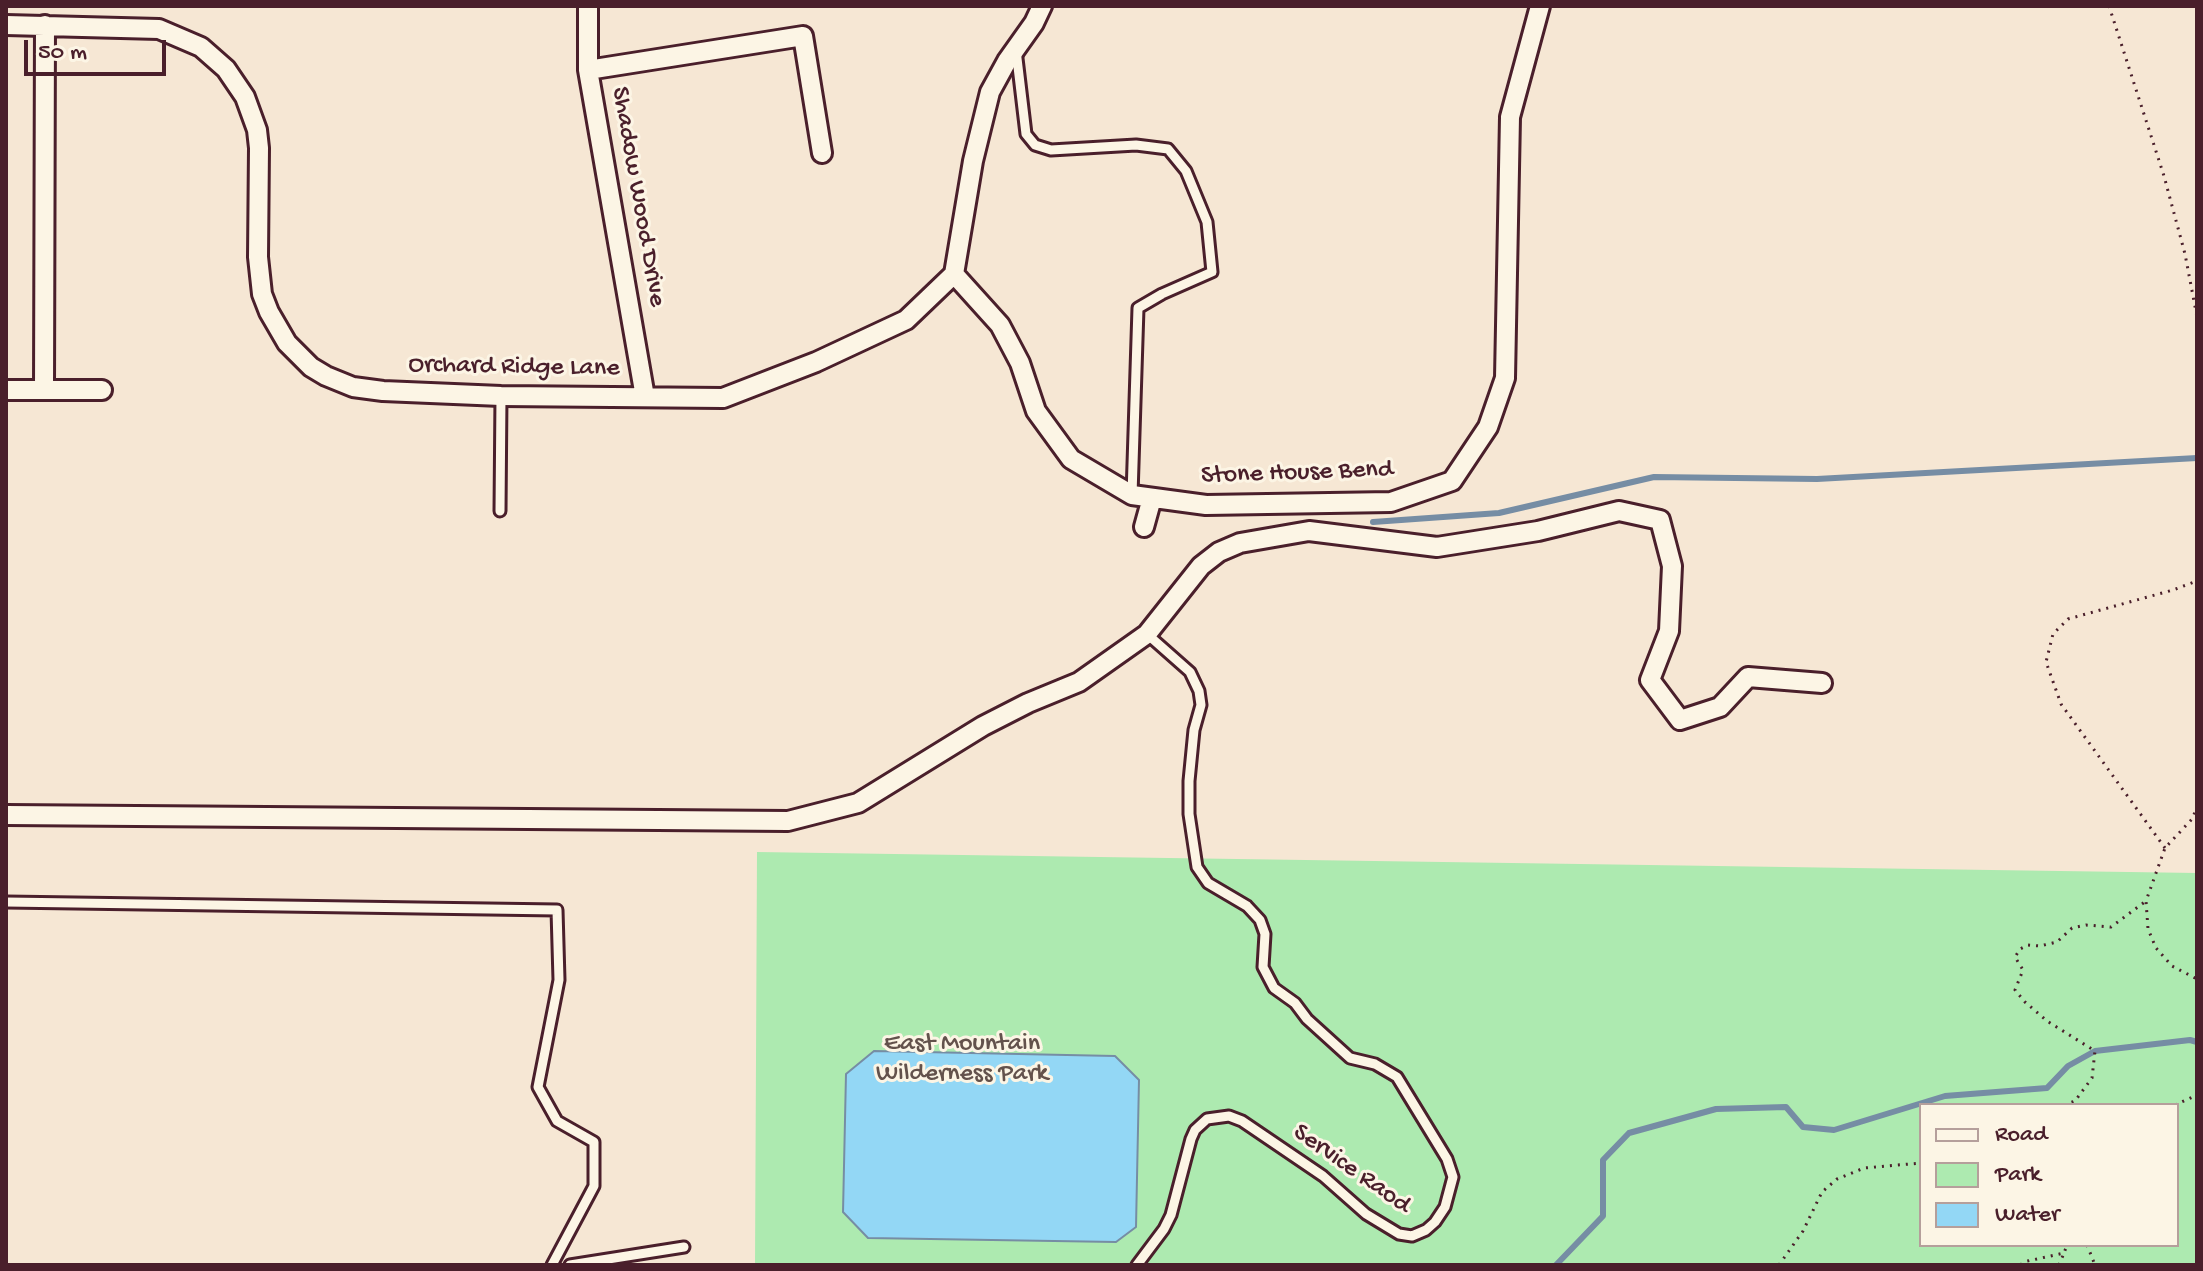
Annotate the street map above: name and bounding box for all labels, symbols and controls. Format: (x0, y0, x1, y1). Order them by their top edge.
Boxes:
scale bar (28, 24, 170, 74)
text: 50 m (38, 39, 87, 68)
street label: Shadow Wood Drive (602, 85, 672, 309)
street label: Orchard Ridge Lane (408, 351, 620, 385)
street label: Stone House Bend (1200, 455, 1394, 493)
park label: East Mountain Wilderness Park (876, 1029, 1048, 1090)
legend (1919, 1103, 2179, 1247)
street label: Service Raod (1286, 1118, 1416, 1222)
text: Road (1995, 1121, 2047, 1150)
text: Park (1995, 1161, 2041, 1190)
text: Water (1995, 1201, 2059, 1230)

